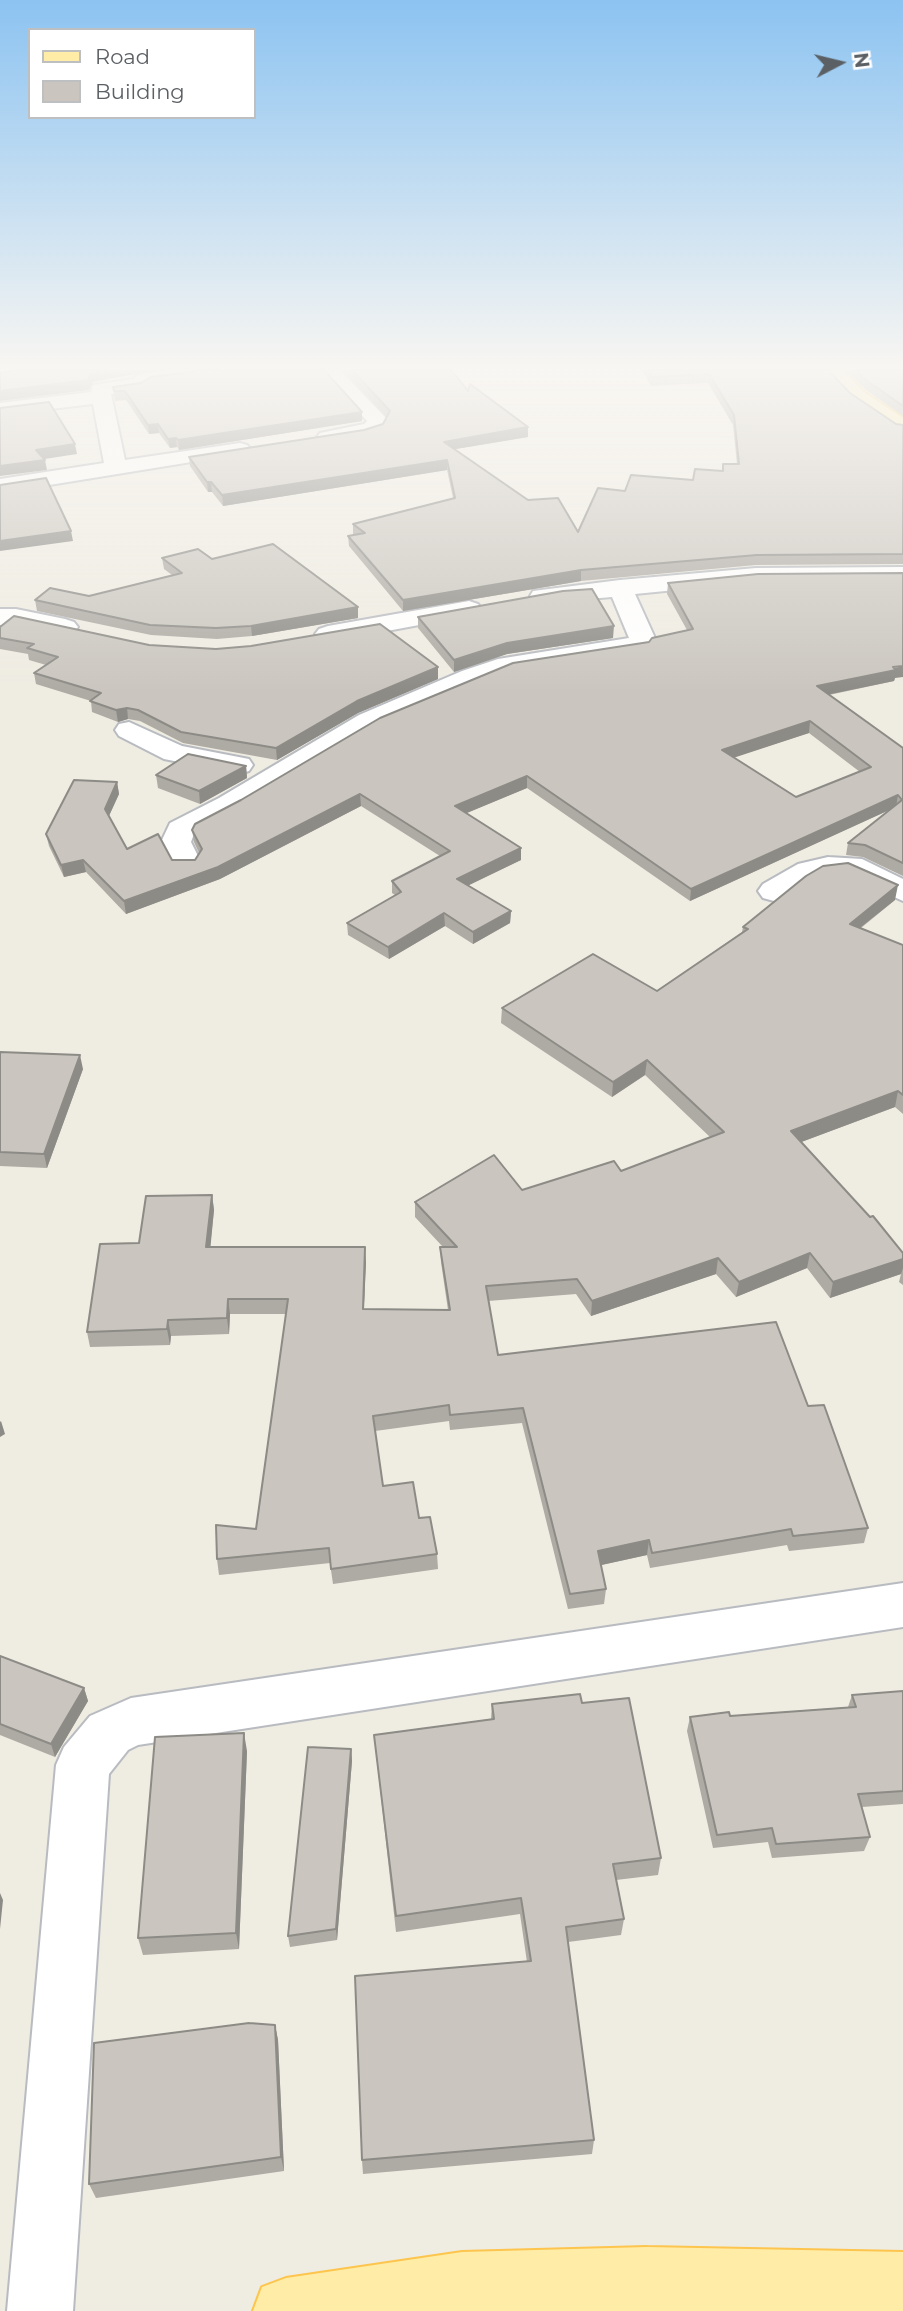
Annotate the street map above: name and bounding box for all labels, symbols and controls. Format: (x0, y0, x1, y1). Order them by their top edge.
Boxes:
legend (28, 28, 256, 119)
north arrow (805, 28, 875, 98)
text: Road (95, 44, 150, 69)
text: N (849, 51, 874, 69)
text: Building (95, 79, 185, 104)

